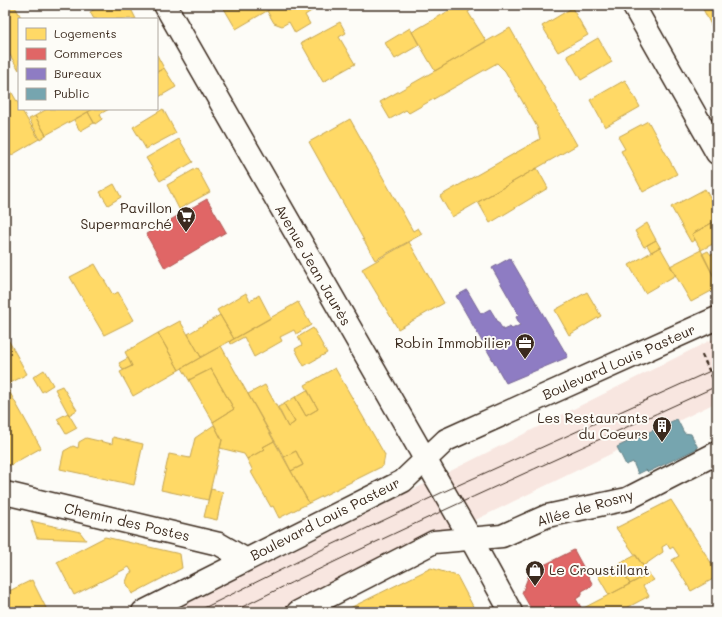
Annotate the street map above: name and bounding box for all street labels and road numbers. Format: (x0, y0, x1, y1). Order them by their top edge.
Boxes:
street label: Avenue Jean Jaurès (271, 201, 356, 329)
street label: Boulevard Louis Pasteur (539, 319, 698, 404)
street label: Boulevard Louis Pasteur (247, 472, 403, 565)
street label: Allée de Rosny (534, 485, 635, 530)
street label: Chemin des Postes (62, 498, 192, 545)

